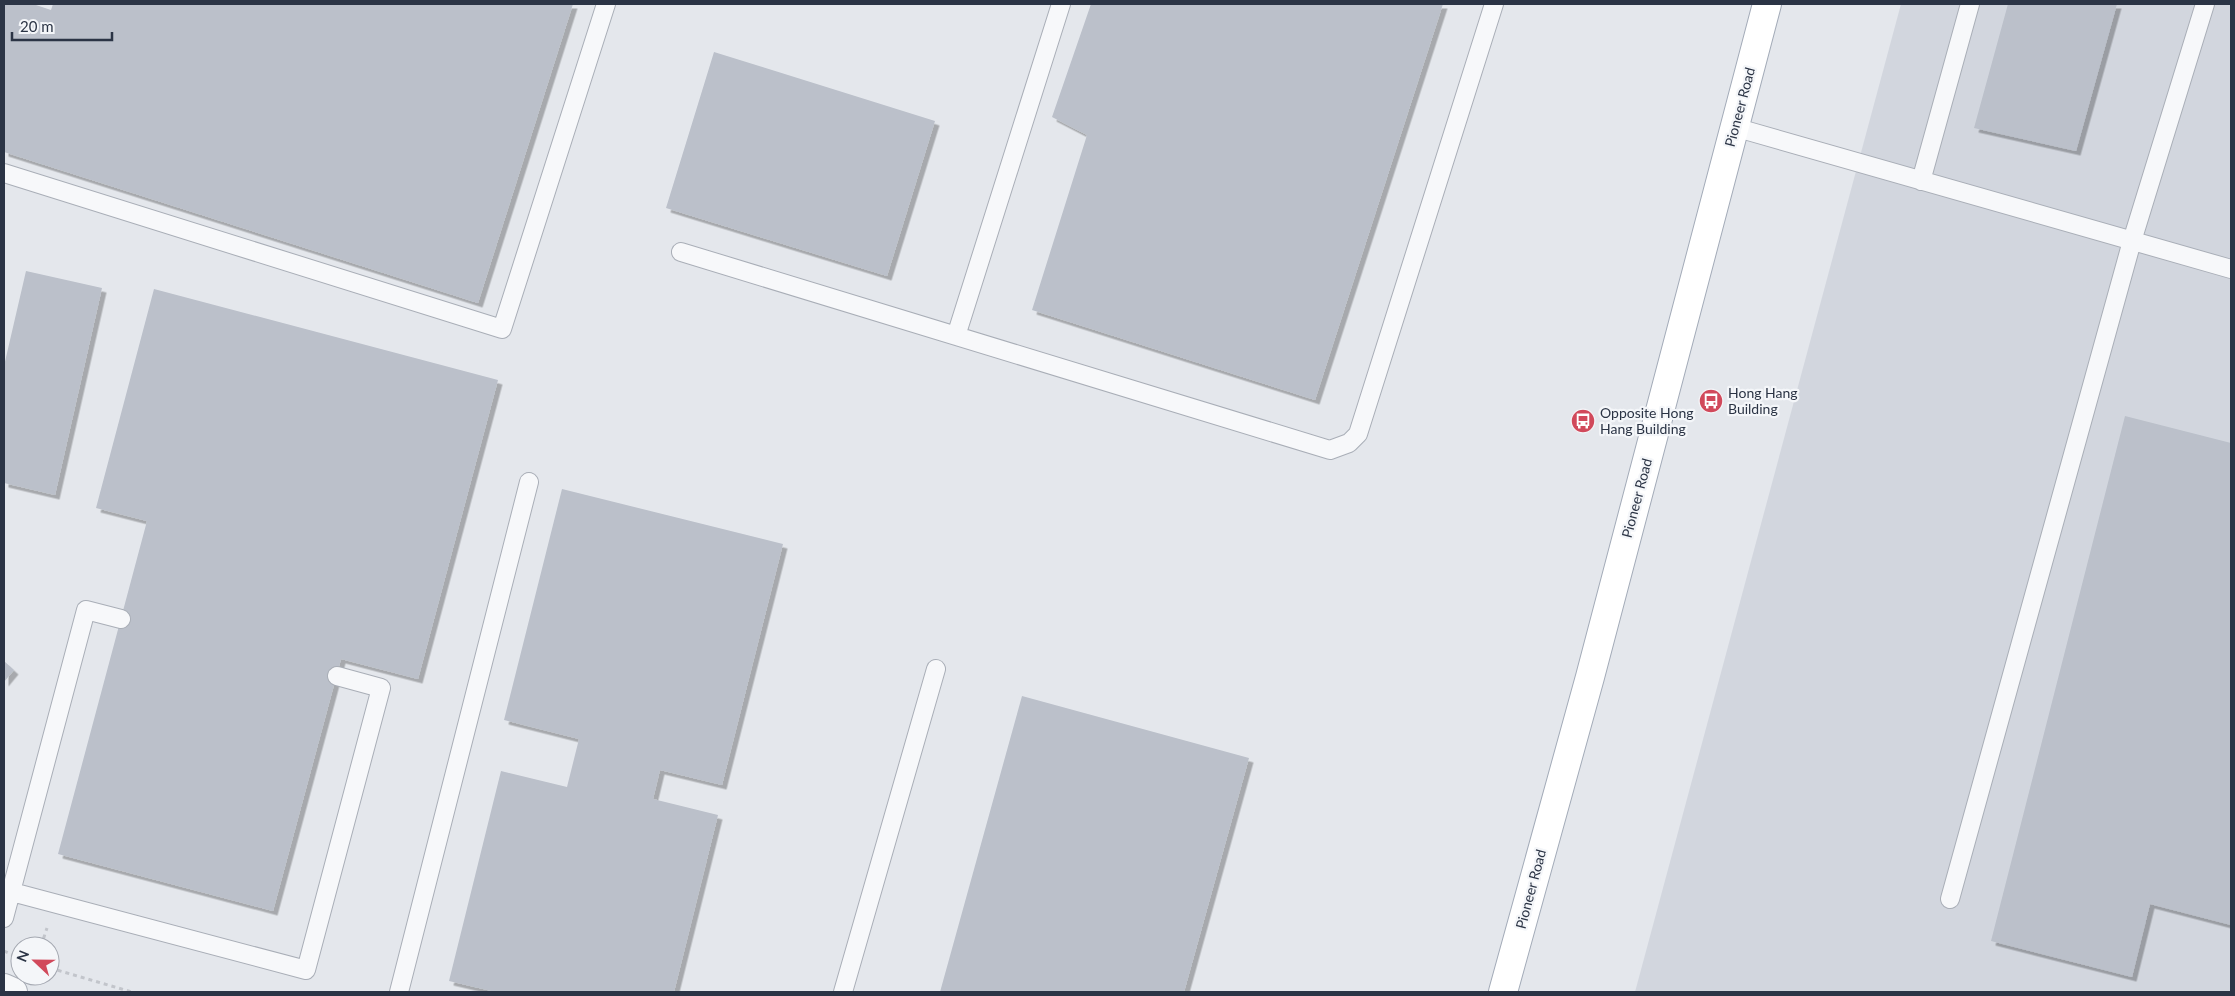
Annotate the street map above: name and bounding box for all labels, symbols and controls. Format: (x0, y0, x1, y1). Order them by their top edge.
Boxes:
scale bar (12, 10, 112, 42)
text: 20 m (20, 17, 54, 35)
street label: Pioneer Road (1721, 65, 1758, 149)
place label: Hong Hang Building (1728, 384, 1798, 417)
bus stop icon: Hong Hang Building (1698, 388, 1724, 414)
place label: Opposite Hong Hang Building (1600, 404, 1694, 437)
bus stop icon: Opposite Hong Hang Building (1570, 408, 1596, 434)
street label: Pioneer Road (1618, 456, 1655, 540)
street label: Pioneer Road (1512, 847, 1549, 931)
north arrow (10, 936, 60, 986)
text: N (13, 948, 32, 964)

